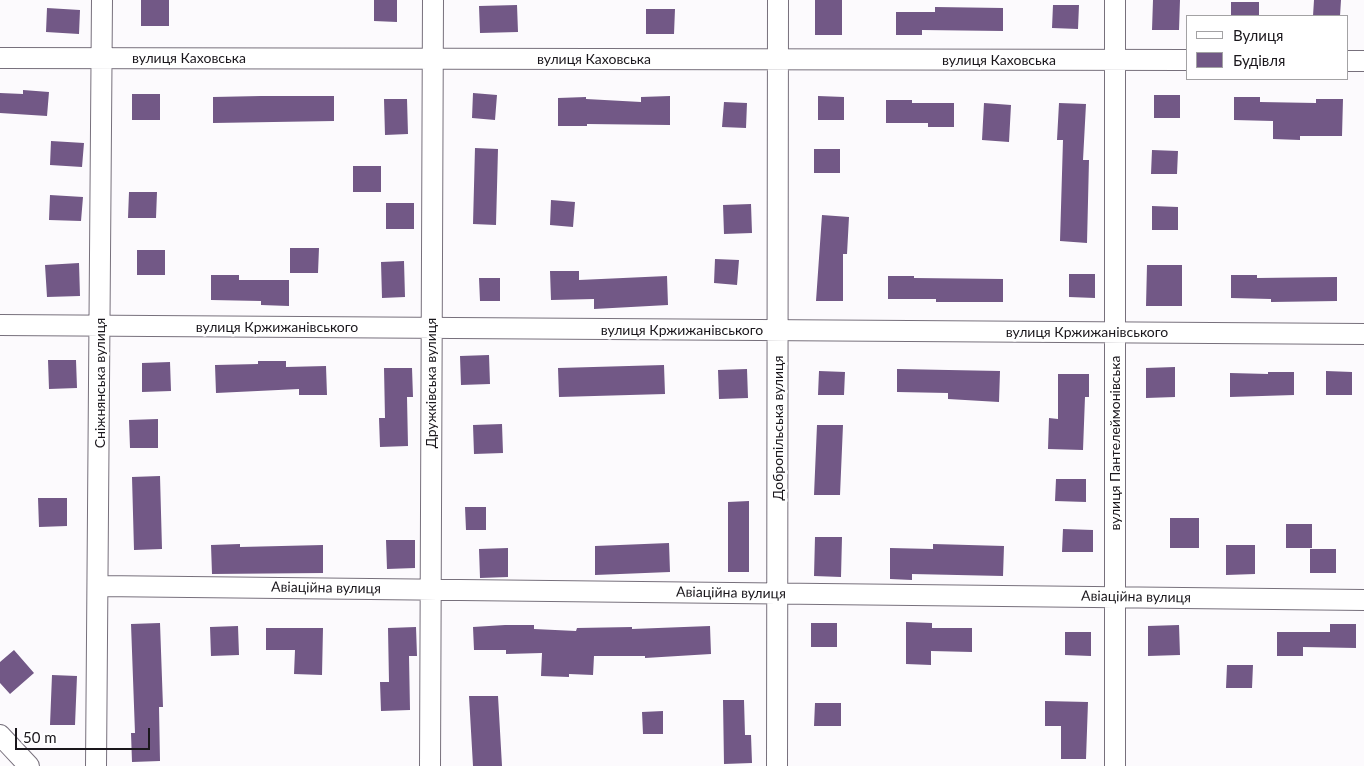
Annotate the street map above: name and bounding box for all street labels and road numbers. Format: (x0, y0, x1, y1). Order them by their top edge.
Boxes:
street label: вулиця Каховська (132, 50, 246, 66)
street label: вулиця Каховська (537, 51, 651, 67)
street label: вулиця Каховська (942, 52, 1056, 68)
street label: Сніжнянська вулиця (92, 318, 108, 448)
street label: Дружківська вулиця (423, 318, 439, 448)
street label: вулиця Кржижанівського (196, 319, 358, 335)
street label: вулиця Кржижанівського (601, 322, 763, 338)
street label: вулиця Кржижанівського (1006, 324, 1168, 340)
street label: Добропільська вулиця (770, 356, 786, 500)
street label: вулиця Пантелеймонівська (1107, 356, 1123, 530)
street label: Авіаційна вулиця (271, 579, 381, 597)
street label: Авіаційна вулиця (676, 584, 786, 602)
street label: Авіаційна вулиця (1081, 588, 1191, 606)

